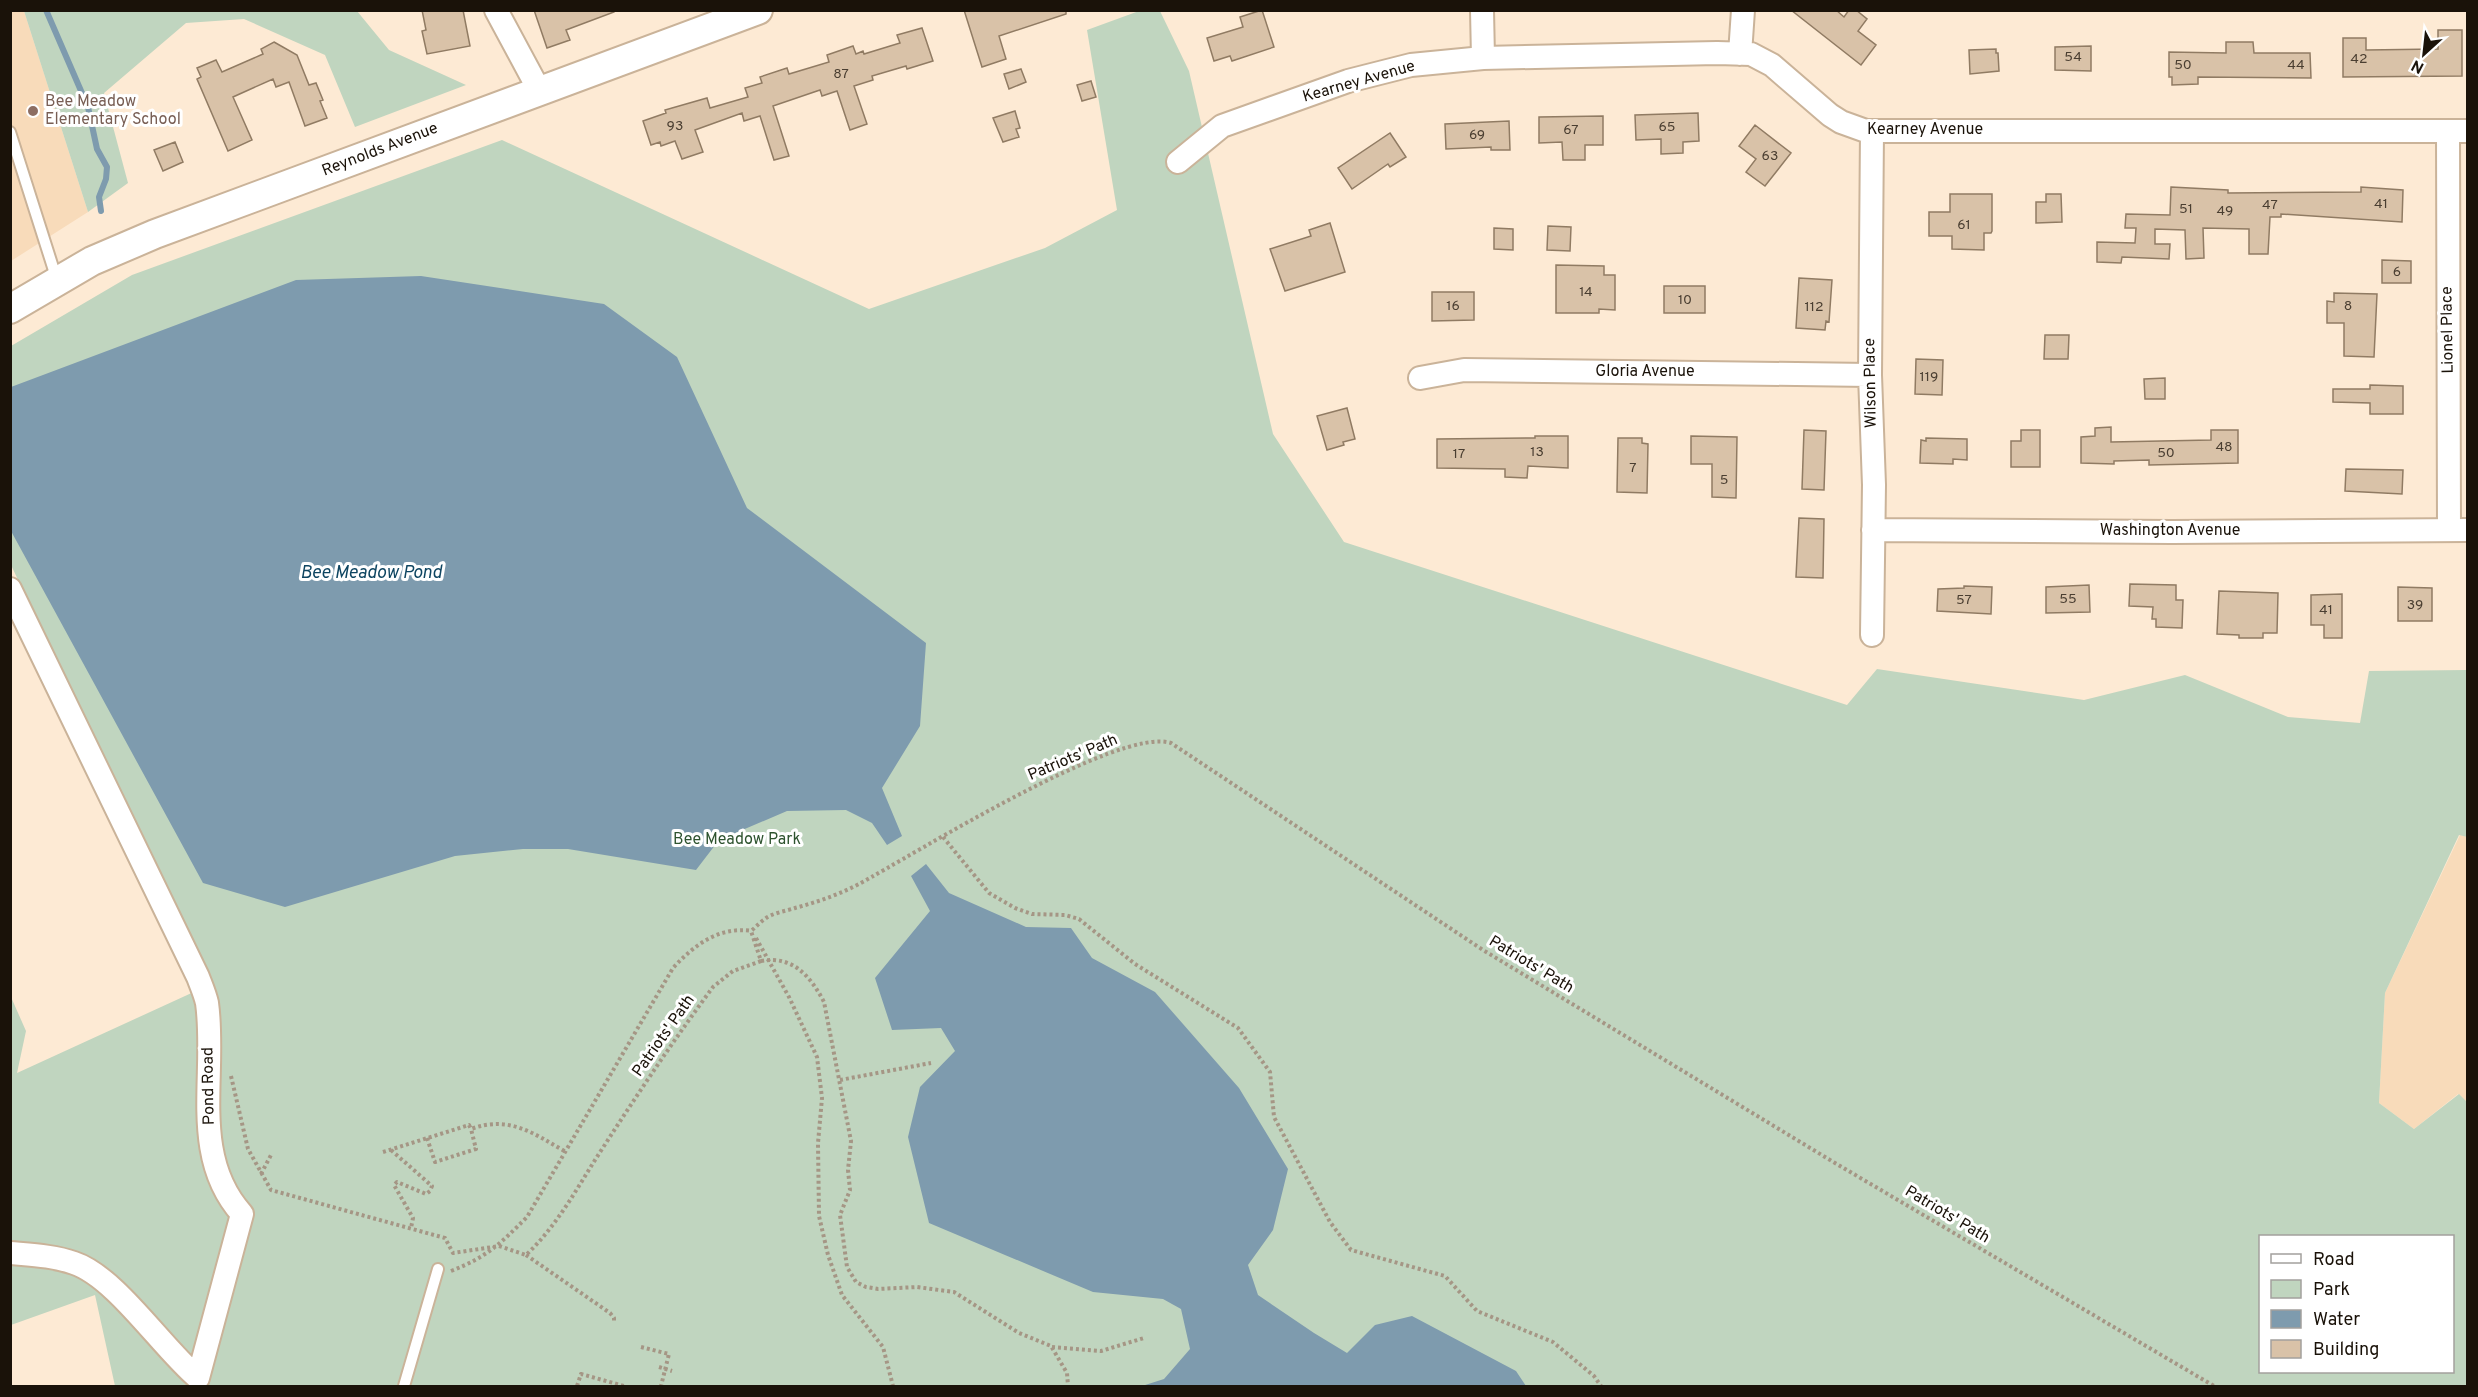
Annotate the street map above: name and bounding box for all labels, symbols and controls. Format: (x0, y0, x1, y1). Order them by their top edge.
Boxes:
north arrow (2394, 24, 2454, 84)
house number: 54 (2064, 49, 2082, 66)
house number: 42 (2350, 51, 2368, 68)
text: N (2408, 54, 2428, 77)
street label: Kearney Avenue (1300, 56, 1418, 108)
house number: 50 (2174, 57, 2192, 74)
house number: 44 (2287, 57, 2305, 74)
house number: 87 (833, 66, 849, 83)
place label: Bee Meadow Elementary School (45, 92, 181, 130)
marker: Bee Meadow Elementary School (26, 104, 40, 118)
house number: 93 (667, 118, 683, 135)
street label: Reynolds Avenue (319, 119, 441, 181)
house number: 65 (1658, 119, 1676, 136)
street label: Kearney Avenue (1867, 120, 1983, 140)
house number: 67 (1563, 122, 1579, 139)
house number: 69 (1469, 127, 1485, 144)
house number: 63 (1762, 148, 1778, 165)
house number: 41 (2374, 196, 2388, 213)
house number: 47 (2262, 197, 2278, 214)
house number: 51 (2179, 201, 2193, 218)
house number: 49 (2217, 203, 2233, 220)
house number: 61 (1957, 217, 1971, 234)
house number: 6 (2393, 264, 2401, 281)
house number: 14 (1579, 284, 1593, 301)
street label: Lionel Place (2437, 286, 2459, 374)
house number: 10 (1678, 292, 1692, 309)
house number: 16 (1446, 298, 1460, 315)
house number: 8 (2344, 298, 2352, 315)
house number: 112 (1804, 299, 1824, 316)
street label: Wilson Place (1860, 338, 1882, 428)
street label: Gloria Avenue (1595, 362, 1695, 382)
house number: 119 (1920, 369, 1938, 386)
house number: 48 (2215, 439, 2233, 456)
house number: 13 (1530, 444, 1544, 461)
house number: 50 (2157, 445, 2175, 462)
house number: 17 (1453, 446, 1465, 463)
house number: 7 (1629, 460, 1637, 477)
house number: 5 (1720, 472, 1728, 489)
street label: Washington Avenue (2100, 521, 2240, 541)
water label: Bee Meadow Pond (300, 562, 443, 585)
house number: 55 (2059, 591, 2077, 608)
house number: 57 (1956, 592, 1972, 609)
house number: 39 (2407, 597, 2423, 614)
house number: 41 (2319, 602, 2333, 619)
street label: Patriots' Path (1025, 730, 1121, 786)
park label: Bee Meadow Park (673, 830, 801, 850)
street label: Patriots' Path (1485, 932, 1577, 998)
street label: Patriots' Path (628, 991, 700, 1081)
street label: Pond Road (198, 1047, 220, 1125)
street label: Patriots' Path (1901, 1182, 1993, 1248)
legend (2259, 1235, 2454, 1373)
text: Road (2313, 1249, 2355, 1272)
text: Park (2313, 1279, 2350, 1302)
text: Water (2313, 1309, 2360, 1332)
text: Building (2313, 1339, 2379, 1362)

